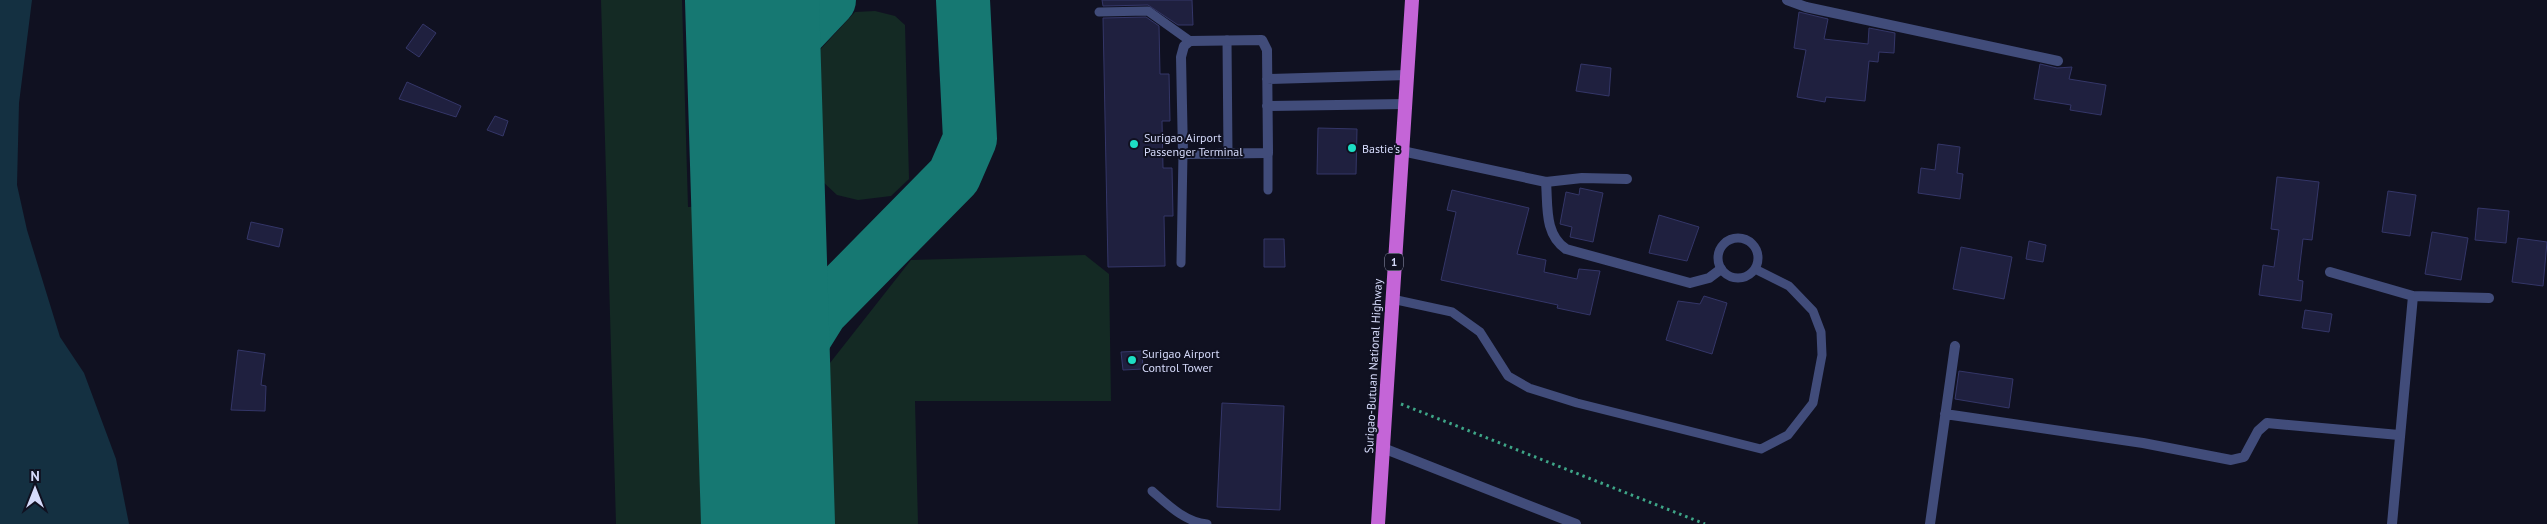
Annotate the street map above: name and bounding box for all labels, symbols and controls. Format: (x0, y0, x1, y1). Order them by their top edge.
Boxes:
place label: Surigao Airport Passenger Terminal (1144, 130, 1243, 159)
marker: Surigao Airport Passenger Terminal (1128, 138, 1140, 150)
place label: Bastie's (1362, 141, 1400, 156)
marker: Bastie's (1346, 142, 1358, 154)
road number: 1 (1385, 253, 1403, 270)
street label: Surigao-Butuan National Highway (1361, 278, 1385, 454)
place label: Surigao Airport Control Tower (1142, 346, 1220, 375)
marker: Surigao Airport Control Tower (1126, 354, 1138, 366)
north arrow (10, 464, 60, 514)
text: N (30, 467, 40, 485)

